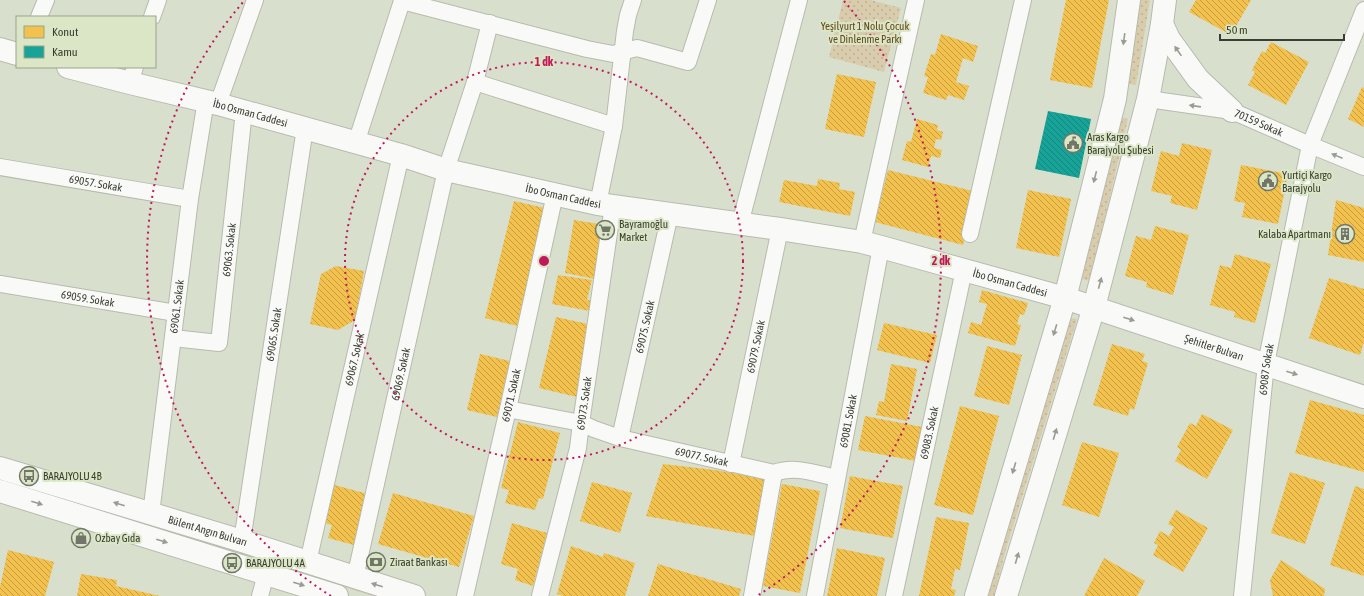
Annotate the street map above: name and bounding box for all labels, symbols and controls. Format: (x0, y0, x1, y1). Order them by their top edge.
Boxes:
legend (16, 16, 156, 68)
scale bar (1220, 16, 1344, 42)
park label: Yeşilyurt 1 Nolu Çocuk ve Dinlenme Parkı (821, 20, 909, 45)
text: 50 m (1226, 23, 1248, 37)
text: Konut (52, 25, 79, 39)
one-way arrow (1121, 33, 1127, 45)
text: Kamu (52, 45, 78, 59)
one-way arrow (1174, 46, 1182, 57)
text: 1 dk (535, 55, 554, 69)
street label: İbo Osman Caddesi (212, 97, 289, 129)
one-way arrow (1189, 103, 1201, 109)
street label: 70159 Sokak (1232, 107, 1285, 139)
place label: Aras Kargo Barajyolu Şubesi (1087, 131, 1154, 156)
public building icon: Aras Kargo Barajyolu Şubesi (1062, 132, 1084, 154)
one-way arrow (1331, 153, 1343, 159)
place label: Yurtiçi Kargo Barajyolu (1282, 169, 1332, 194)
public building icon: Yurtiçi Kargo Barajyolu (1257, 170, 1279, 192)
one-way arrow (1092, 171, 1098, 184)
street label: 69057. Sokak (68, 173, 123, 194)
street label: İbo Osman Caddesi (524, 182, 602, 210)
place label: Bayramoğlu Market (619, 218, 668, 243)
supermarket icon: Bayramoğlu Market (594, 219, 616, 241)
street label: 69063. Sokak (220, 222, 238, 277)
building icon: Kalaba Apartmanı (1334, 223, 1356, 245)
place label: Kalaba Apartmanı (1258, 228, 1331, 240)
centre of rings (537, 254, 551, 268)
text: 2 dk (932, 254, 951, 268)
street label: İbo Osman Caddesi (971, 267, 1049, 299)
one-way arrow (1097, 277, 1103, 289)
street label: 69061. Sokak (167, 279, 186, 334)
street label: 69059. Sokak (60, 288, 116, 309)
street label: 69075. Sokak (633, 299, 657, 354)
street label: 69065. Sokak (264, 307, 284, 362)
one-way arrow (1123, 316, 1135, 322)
street label: 69079. Sokak (744, 319, 767, 374)
one-way arrow (1052, 325, 1058, 337)
street label: 69067. Sokak (342, 331, 366, 387)
street label: Şehitler Bulvarı (1183, 332, 1245, 363)
street label: 69087 Sokak (1257, 342, 1276, 396)
street label: 69069. Sokak (389, 346, 412, 402)
street label: 69071. Sokak (499, 367, 523, 423)
one-way arrow (1286, 370, 1298, 376)
street label: 69073. Sokak (574, 375, 594, 431)
street label: 69081. Sokak (837, 393, 859, 449)
street label: 69083. Sokak (918, 405, 941, 460)
one-way arrow (1052, 428, 1058, 440)
street label: 69077. Sokak (674, 445, 730, 468)
one-way arrow (1011, 463, 1017, 475)
bus stop icon: BARAJYOLU 4B (18, 465, 40, 487)
place label: BARAJYOLU 4B (43, 470, 102, 482)
one-way arrow (32, 500, 44, 506)
one-way arrow (113, 501, 125, 507)
street label: Bülent Angın Bulvarı (167, 513, 249, 548)
shop icon: Ozbay Gıda (70, 527, 92, 549)
place label: Ozbay Gıda (95, 532, 140, 544)
one-way arrow (156, 538, 168, 544)
bank icon: Ziraat Bankası (365, 551, 387, 573)
bus stop icon: BARAJYOLU 4A (221, 552, 243, 574)
one-way arrow (1014, 552, 1020, 564)
place label: Ziraat Bankası (390, 556, 447, 568)
place label: BARAJYOLU 4A (246, 557, 305, 569)
one-way arrow (293, 581, 305, 587)
one-way arrow (371, 581, 383, 587)

